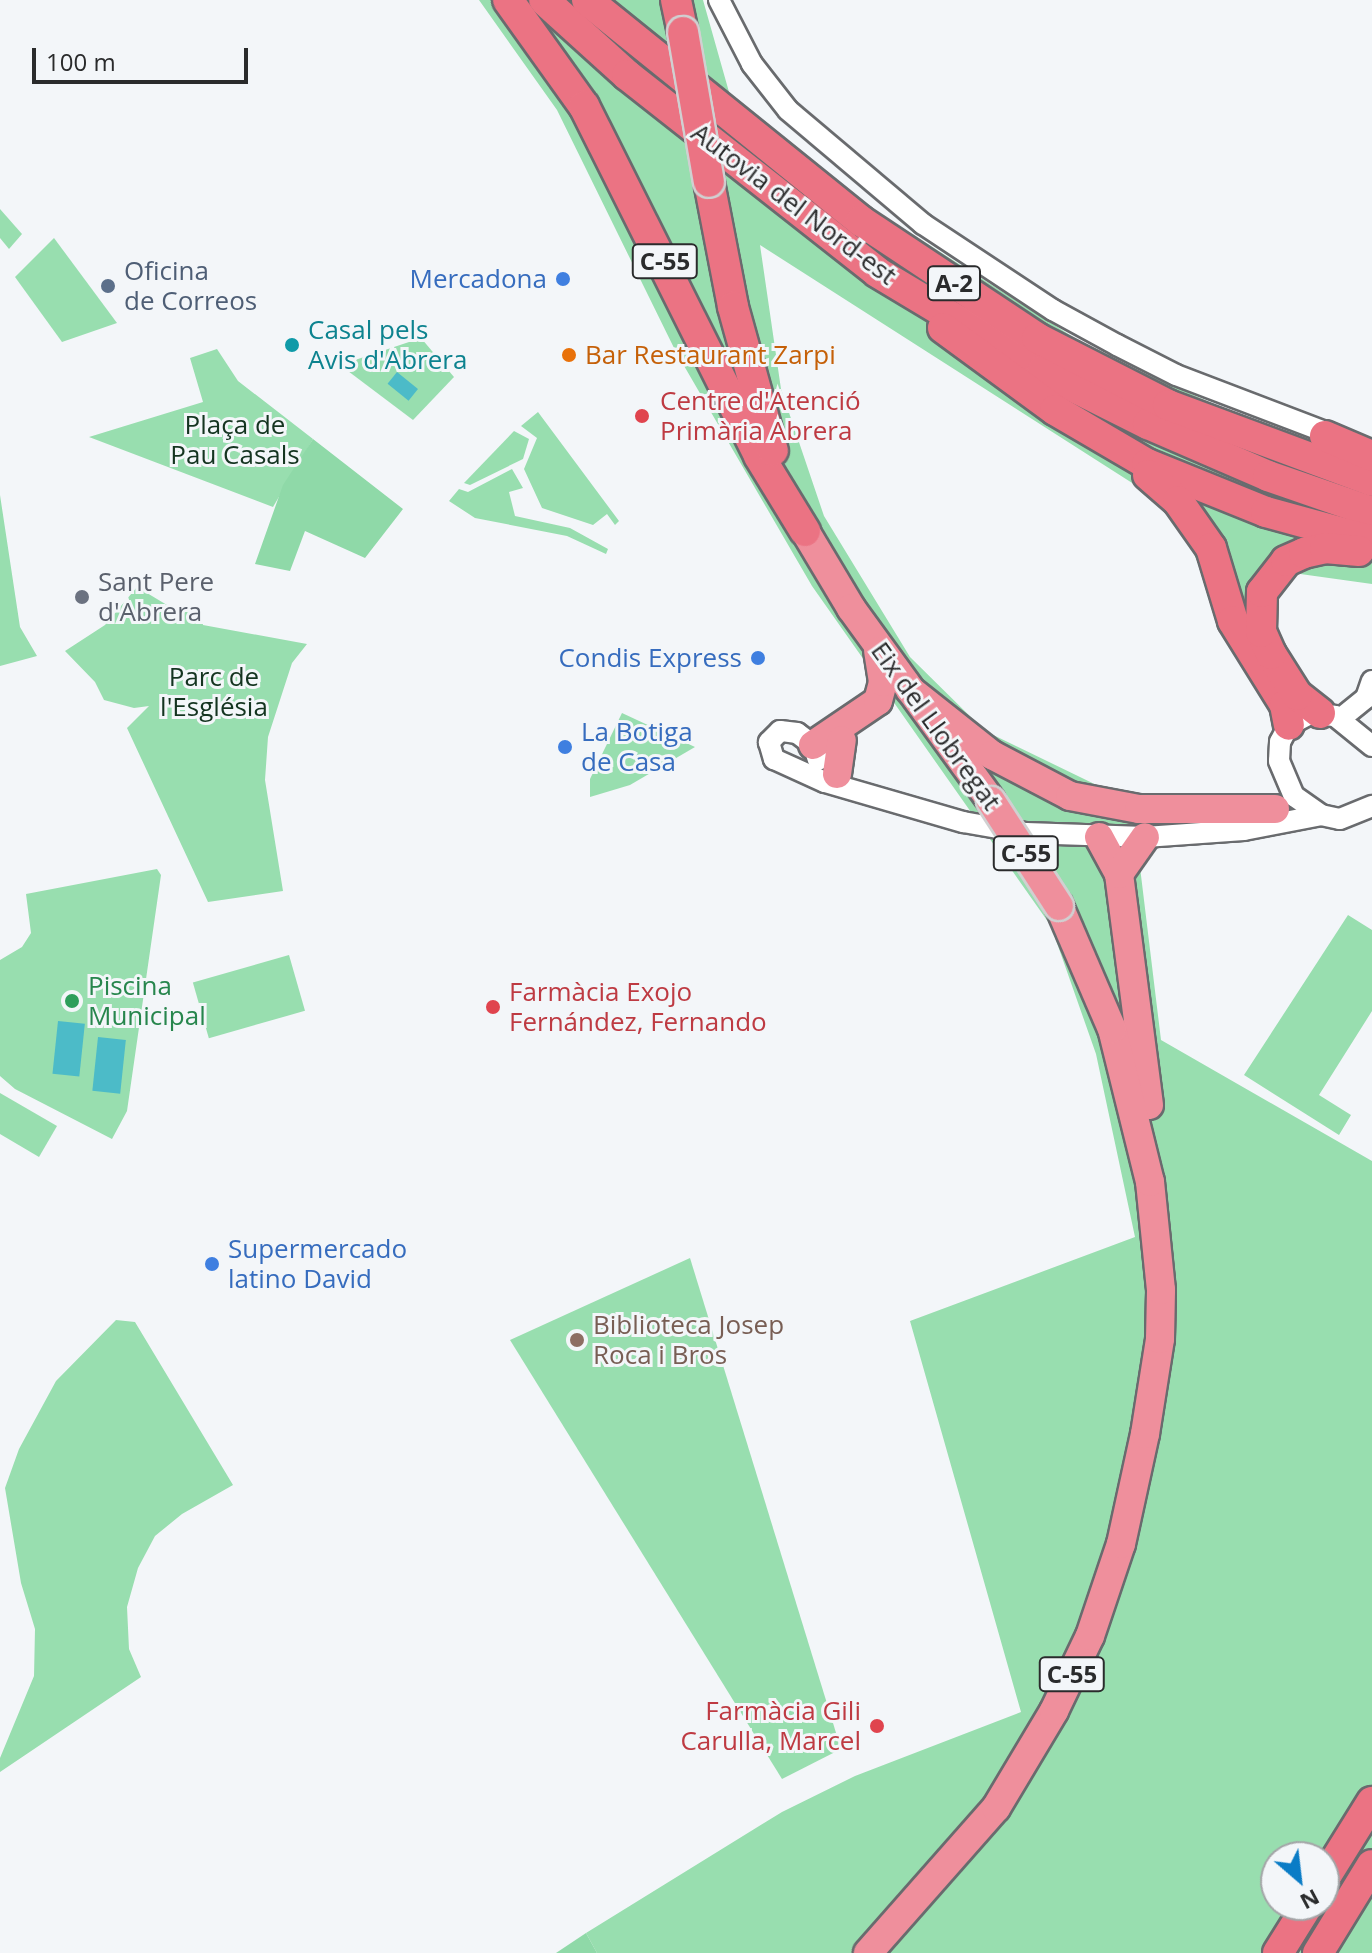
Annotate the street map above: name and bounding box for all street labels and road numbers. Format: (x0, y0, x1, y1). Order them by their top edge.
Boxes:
street label: Autovia del Nord-est (685, 117, 903, 291)
road number: C-55 (631, 241, 699, 281)
road number: A-2 (926, 263, 982, 303)
street label: Eix del Llobregat (865, 636, 1007, 816)
road number: C-55 (992, 833, 1060, 873)
road number: C-55 (1038, 1654, 1106, 1694)

